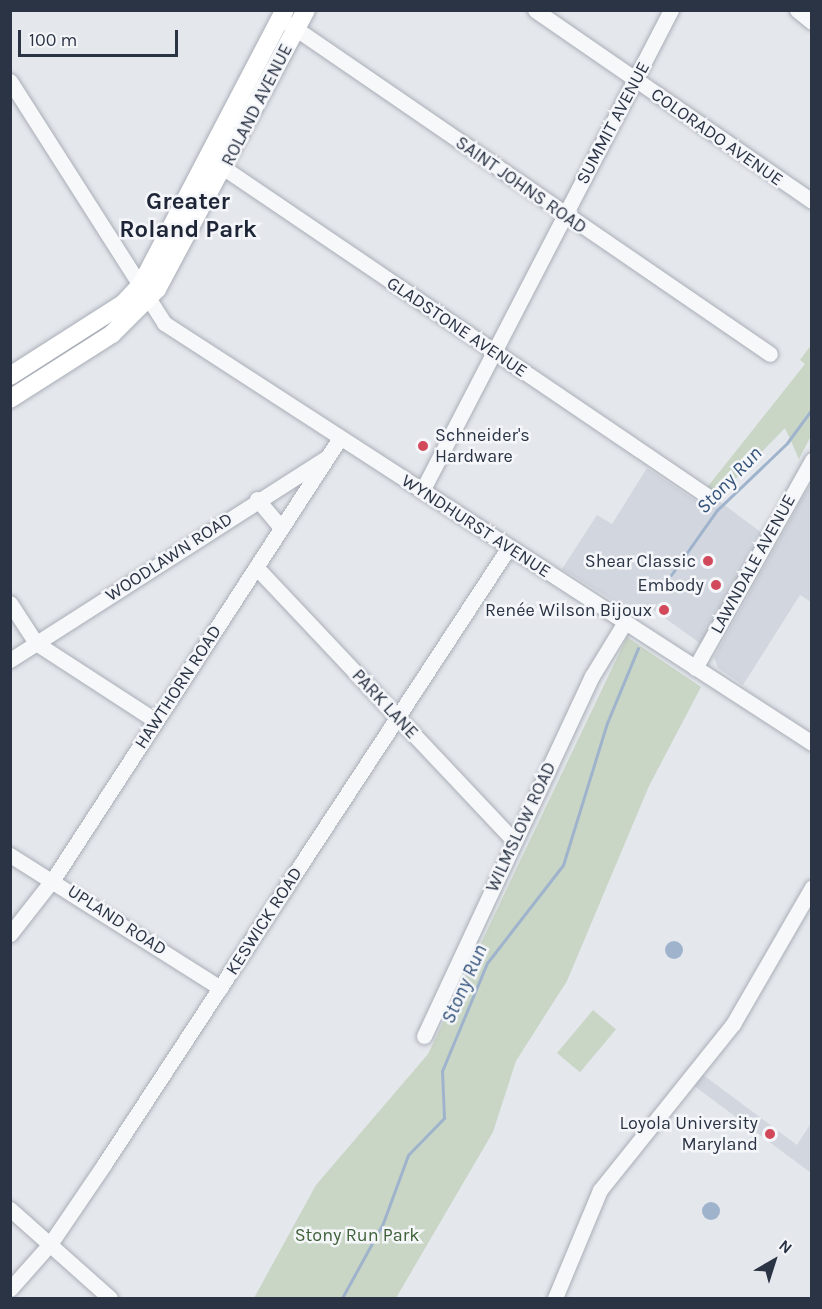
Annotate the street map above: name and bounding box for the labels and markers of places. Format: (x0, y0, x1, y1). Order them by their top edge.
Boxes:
place label: Schneider's Hardware (435, 425, 530, 468)
marker: Schneider's Hardware (416, 439, 430, 453)
place label: Shear Classic (585, 550, 696, 572)
marker: Shear Classic (701, 554, 715, 568)
place label: Embody (637, 574, 704, 596)
marker: Embody (709, 578, 723, 592)
place label: Renée Wilson Bijoux (485, 599, 652, 621)
marker: Renée Wilson Bijoux (657, 603, 671, 617)
place label: Loyola University Maryland (620, 1113, 758, 1156)
marker: Loyola University Maryland (763, 1127, 777, 1141)

